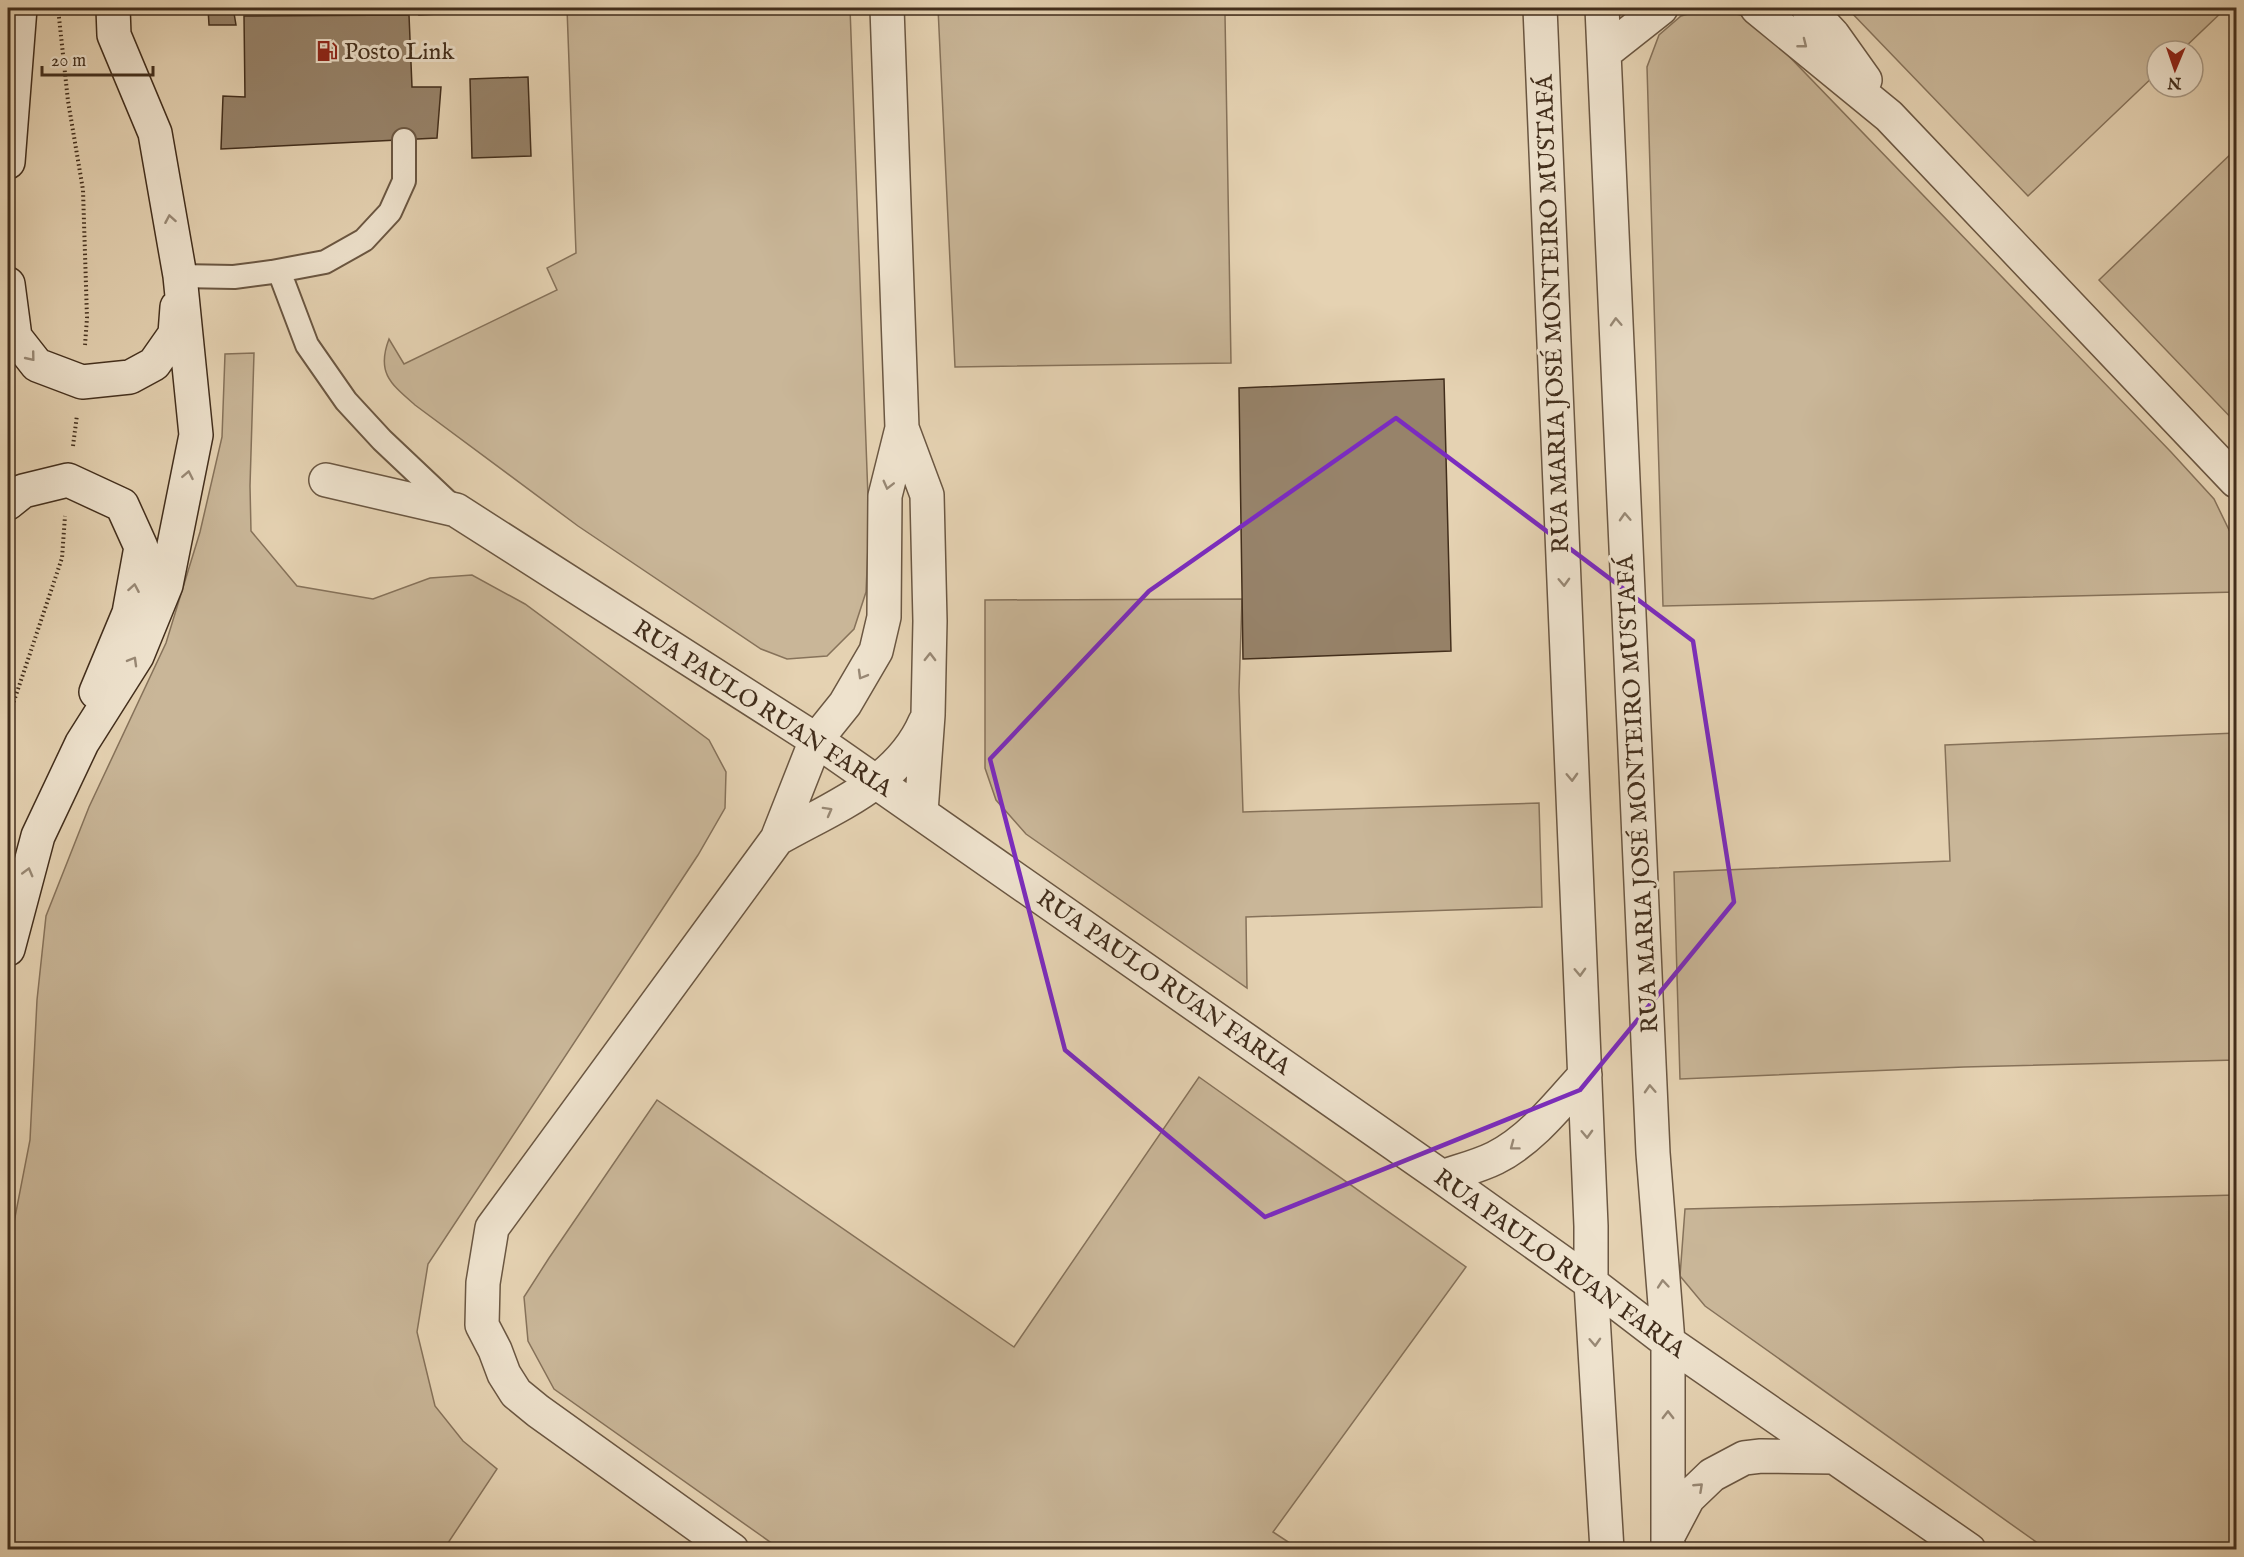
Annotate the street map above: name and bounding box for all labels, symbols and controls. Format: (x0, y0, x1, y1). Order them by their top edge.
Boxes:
one-way arrow (1796, 36, 1807, 47)
place label: Posto Link (344, 37, 454, 68)
scale bar (42, 39, 153, 77)
fuel station icon: Posto Link (315, 39, 339, 63)
north arrow (2145, 39, 2205, 99)
text: 20 m (51, 50, 86, 73)
text: N (2167, 72, 2183, 92)
street label: RUA MARIA JOSÉ MONTEIRO MUSTAFÁ (1530, 73, 1577, 554)
one-way arrow (164, 214, 177, 224)
one-way arrow (1610, 317, 1623, 326)
one-way arrow (24, 350, 35, 361)
one-way arrow (181, 470, 194, 480)
one-way arrow (882, 480, 895, 490)
one-way arrow (1618, 512, 1631, 521)
street label: RUA MARIA JOSÉ MONTEIRO MUSTAFÁ (1610, 553, 1667, 1034)
one-way arrow (1557, 578, 1570, 587)
one-way arrow (127, 583, 140, 593)
street label: RUA PAULO RUAN FARIA (627, 614, 899, 805)
one-way arrow (923, 652, 936, 661)
one-way arrow (126, 657, 138, 667)
one-way arrow (858, 669, 869, 679)
one-way arrow (1565, 772, 1578, 781)
one-way arrow (821, 806, 832, 818)
one-way arrow (21, 867, 33, 878)
street label: RUA PAULO RUAN FARIA (1030, 884, 1297, 1083)
one-way arrow (1574, 967, 1587, 976)
one-way arrow (1643, 1085, 1656, 1094)
one-way arrow (1581, 1129, 1593, 1138)
one-way arrow (1509, 1139, 1520, 1150)
street label: RUA PAULO RUAN FARIA (1427, 1163, 1692, 1366)
one-way arrow (1657, 1279, 1670, 1288)
one-way arrow (1588, 1337, 1601, 1346)
one-way arrow (1662, 1410, 1674, 1419)
one-way arrow (1692, 1484, 1703, 1495)

